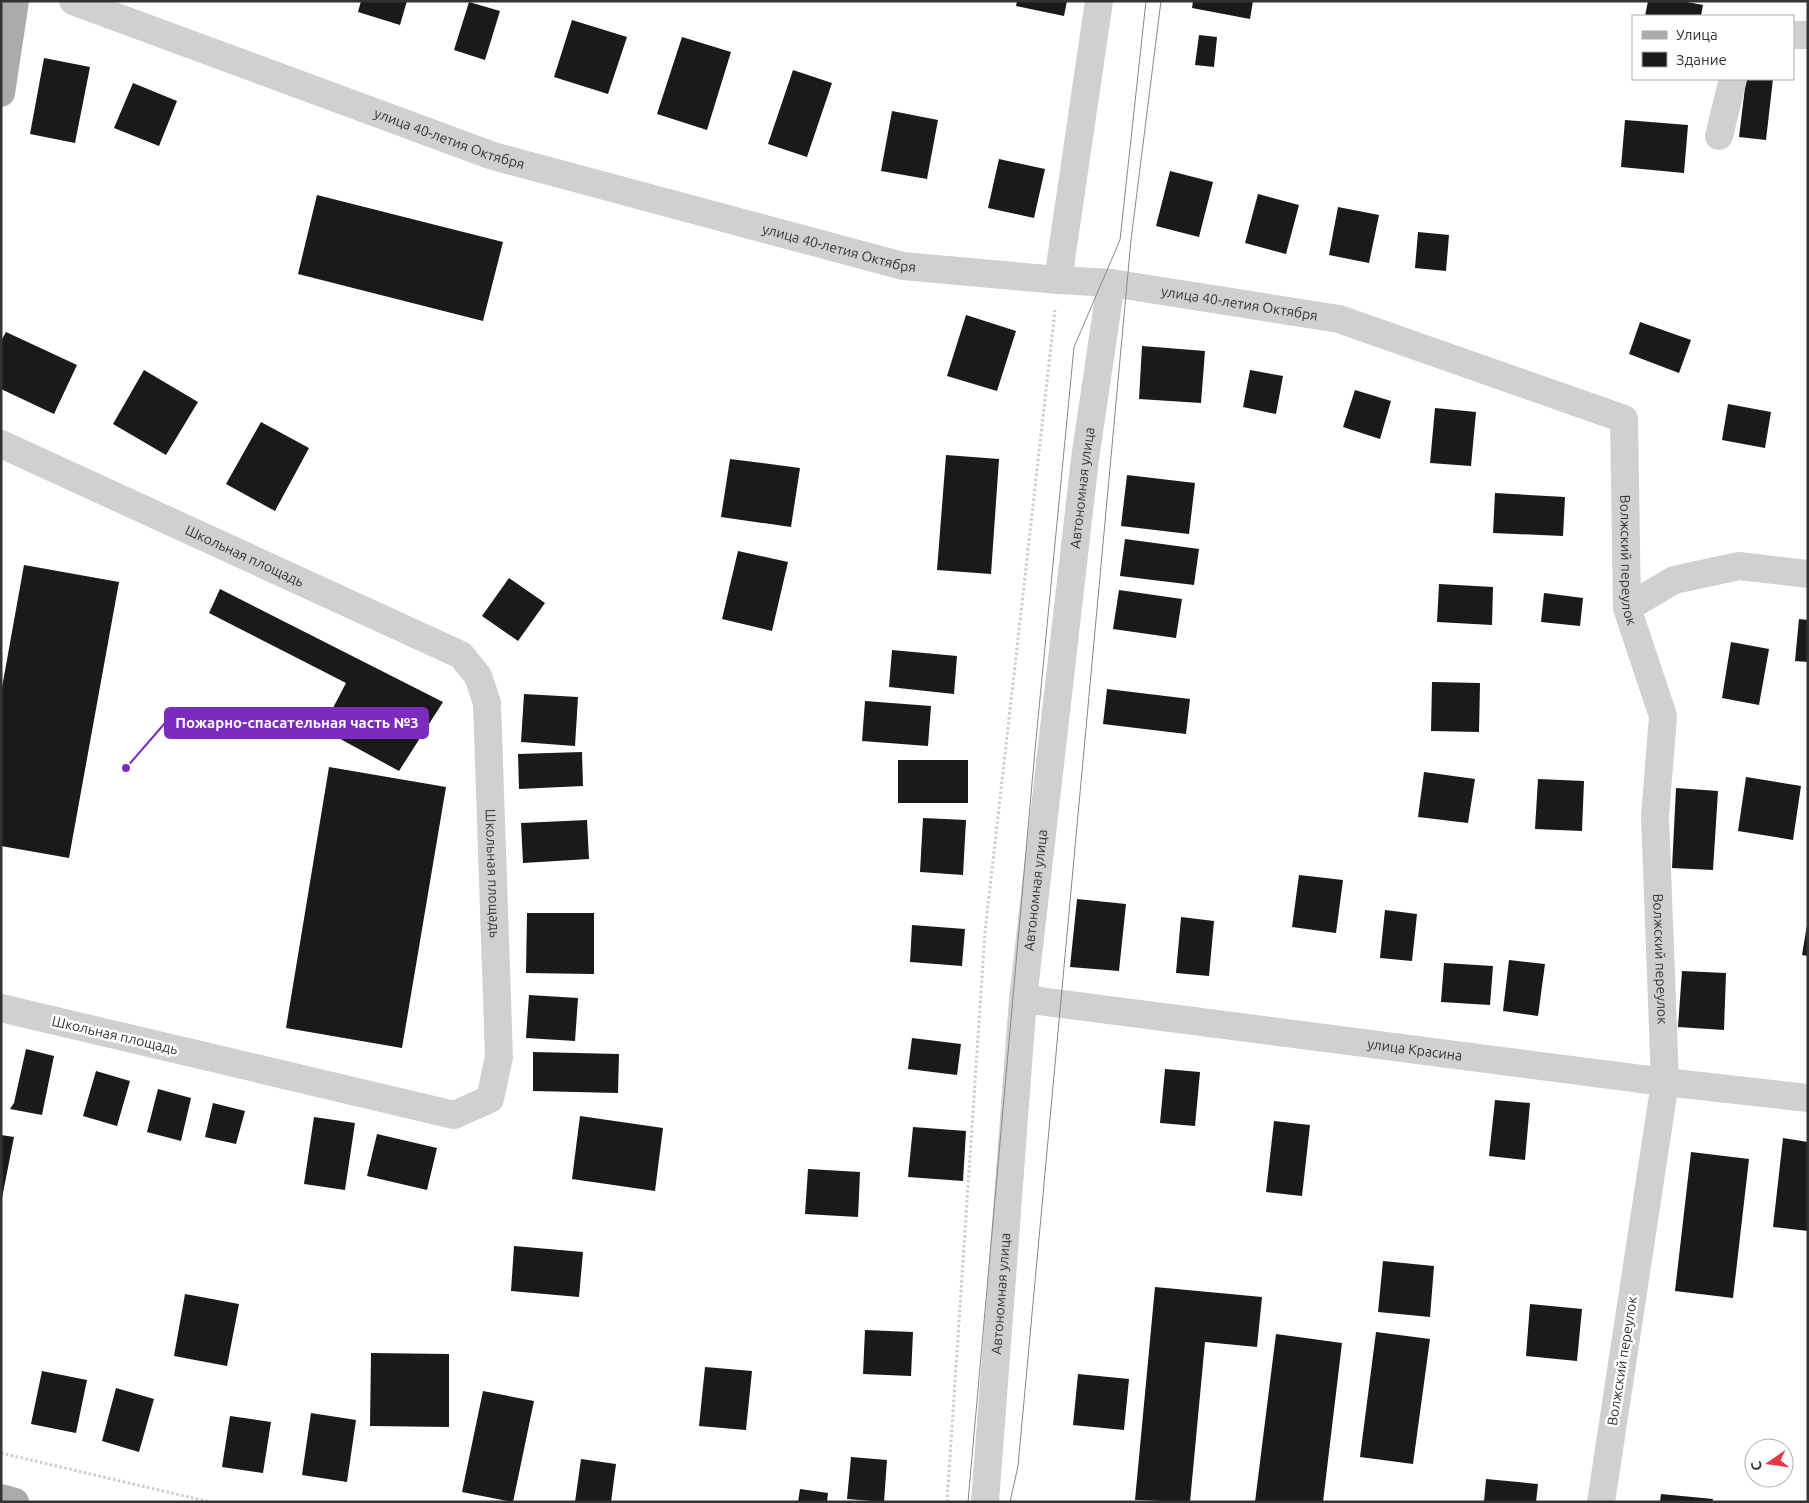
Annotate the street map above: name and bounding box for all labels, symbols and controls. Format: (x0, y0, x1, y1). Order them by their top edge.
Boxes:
legend (1632, 15, 1794, 80)
text: Улица (1676, 26, 1718, 43)
text: Здание (1676, 51, 1727, 68)
street label: улица 40-летия Октября (372, 105, 527, 172)
street label: улица 40-летия Октября (760, 221, 917, 275)
street label: улица 40-летия Октября (1160, 283, 1319, 324)
street label: Автономная улица (1067, 426, 1098, 549)
street label: Волжский переулок (1617, 495, 1640, 627)
street label: Школьная площадь (183, 522, 307, 590)
callout: Пожарно-спасательная часть №3 (165, 708, 428, 738)
text: Пожарно-спасательная часть №3 (175, 714, 419, 731)
street label: Школьная площадь (483, 809, 503, 938)
street label: Автономная улица (1021, 828, 1050, 952)
street label: Волжский переулок (1650, 893, 1671, 1025)
street label: Школьная площадь (50, 1013, 180, 1057)
street label: улица Красина (1366, 1036, 1463, 1064)
street label: Автономная улица (988, 1232, 1013, 1355)
street label: Волжский переулок (1604, 1295, 1640, 1427)
north arrow (1744, 1438, 1794, 1488)
text: С (1748, 1460, 1765, 1472)

